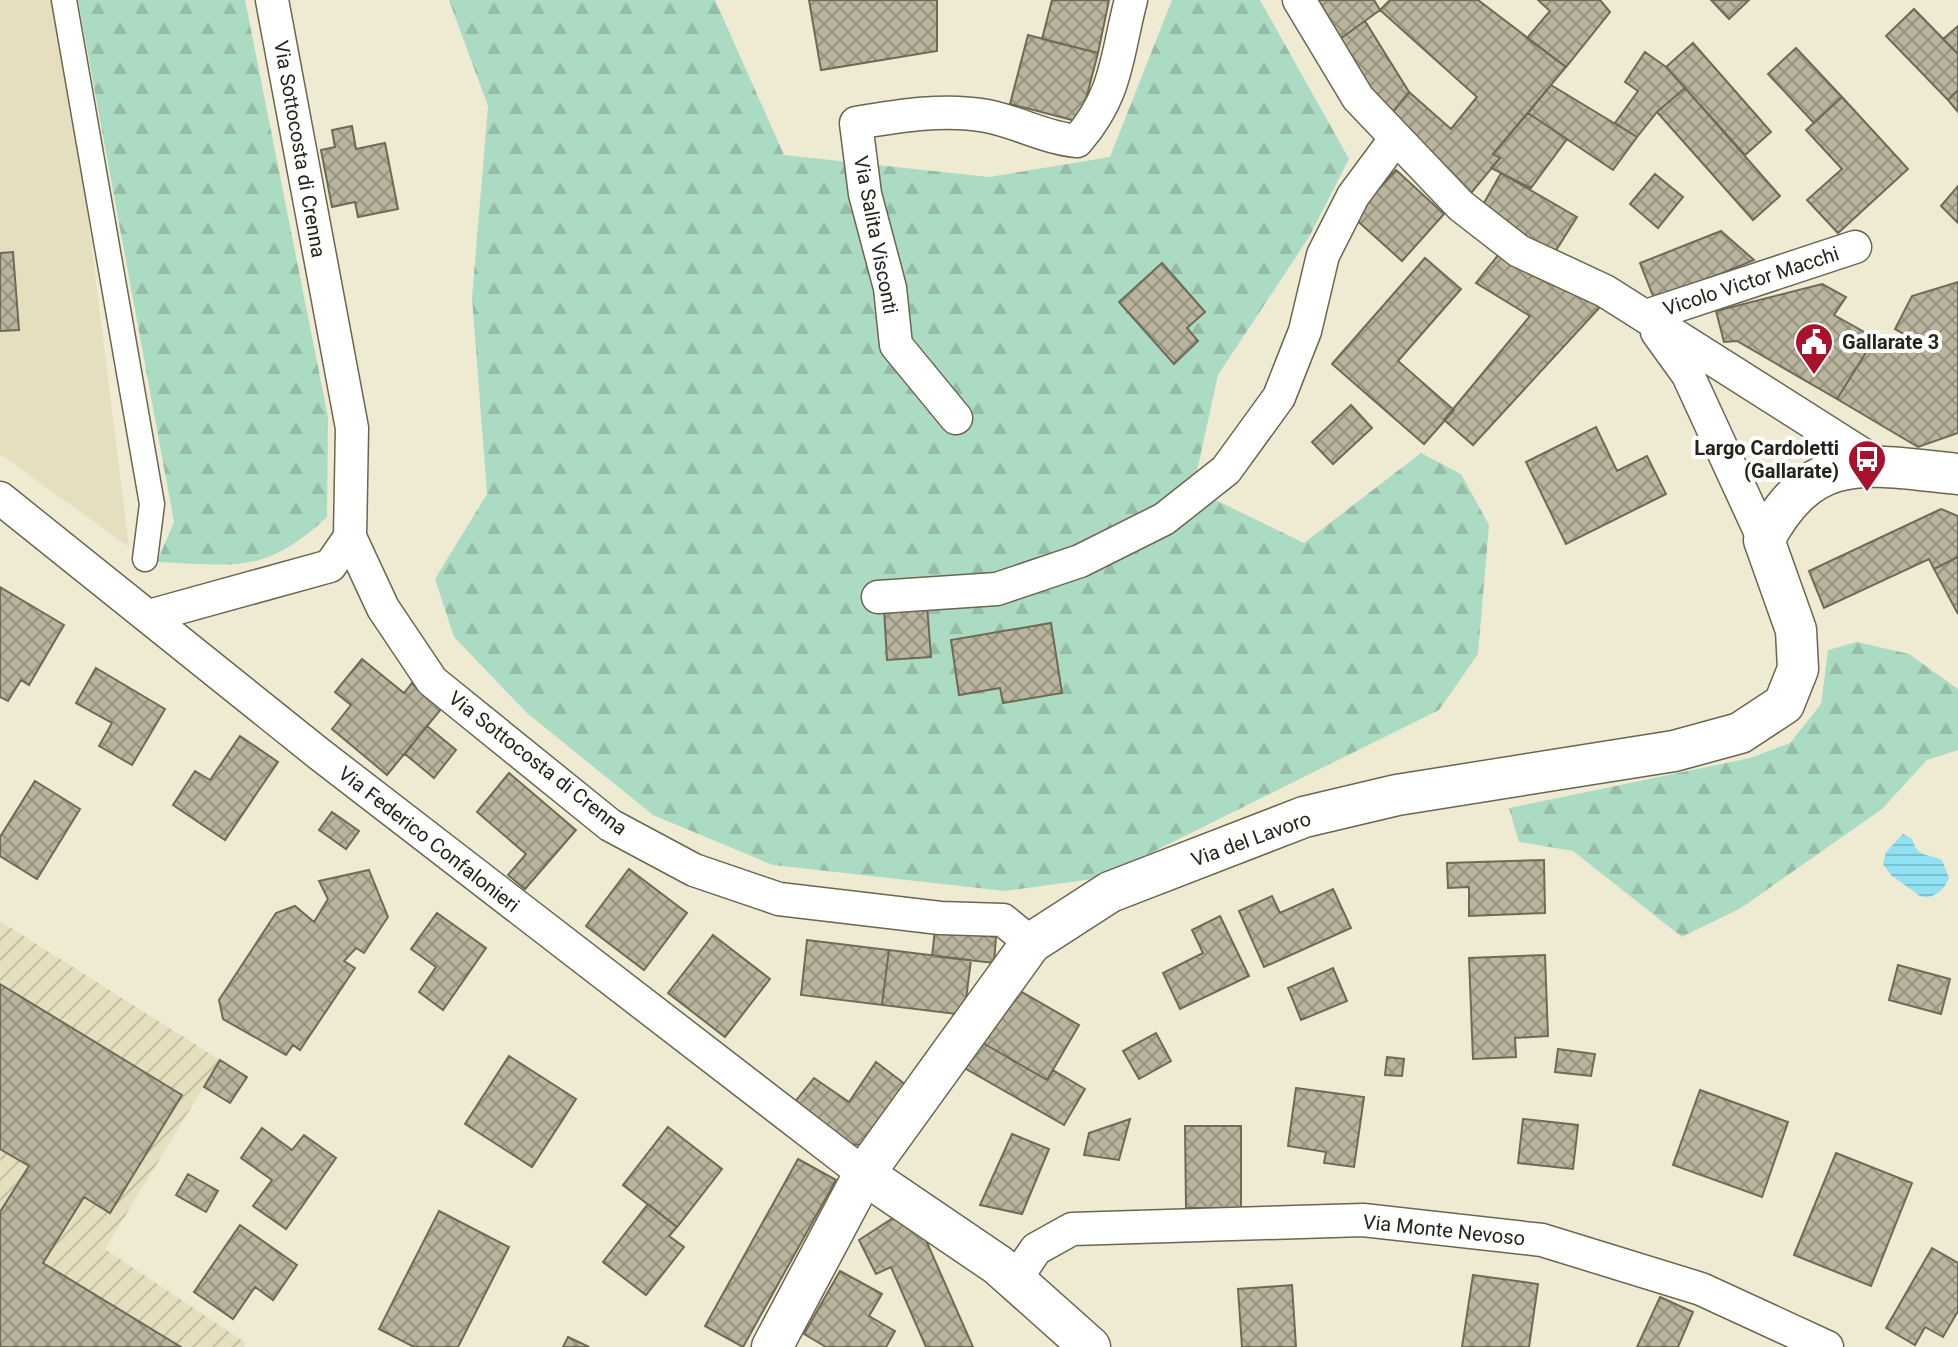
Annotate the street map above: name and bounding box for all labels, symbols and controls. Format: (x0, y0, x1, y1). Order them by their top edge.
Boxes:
street label: Via Sottocosta di Crenna (269, 39, 331, 259)
street label: Via Salita Visconti (849, 154, 903, 316)
street label: Vicolo Victor Macchi (1660, 241, 1842, 321)
public building icon: Gallarate 3 (1793, 321, 1835, 376)
place label: Gallarate 3 (1842, 330, 1939, 354)
place label: Largo Cardoletti (Gallarate) (1694, 436, 1839, 483)
bus stop icon: Largo Cardoletti (Gallarate) (1846, 438, 1888, 493)
street label: Via Sottocosta di Crenna (444, 686, 632, 840)
street label: Via Federico Confalonieri (334, 761, 524, 917)
street label: Via del Lavoro (1188, 806, 1314, 872)
street label: Via Monte Nevoso (1362, 1210, 1526, 1250)

